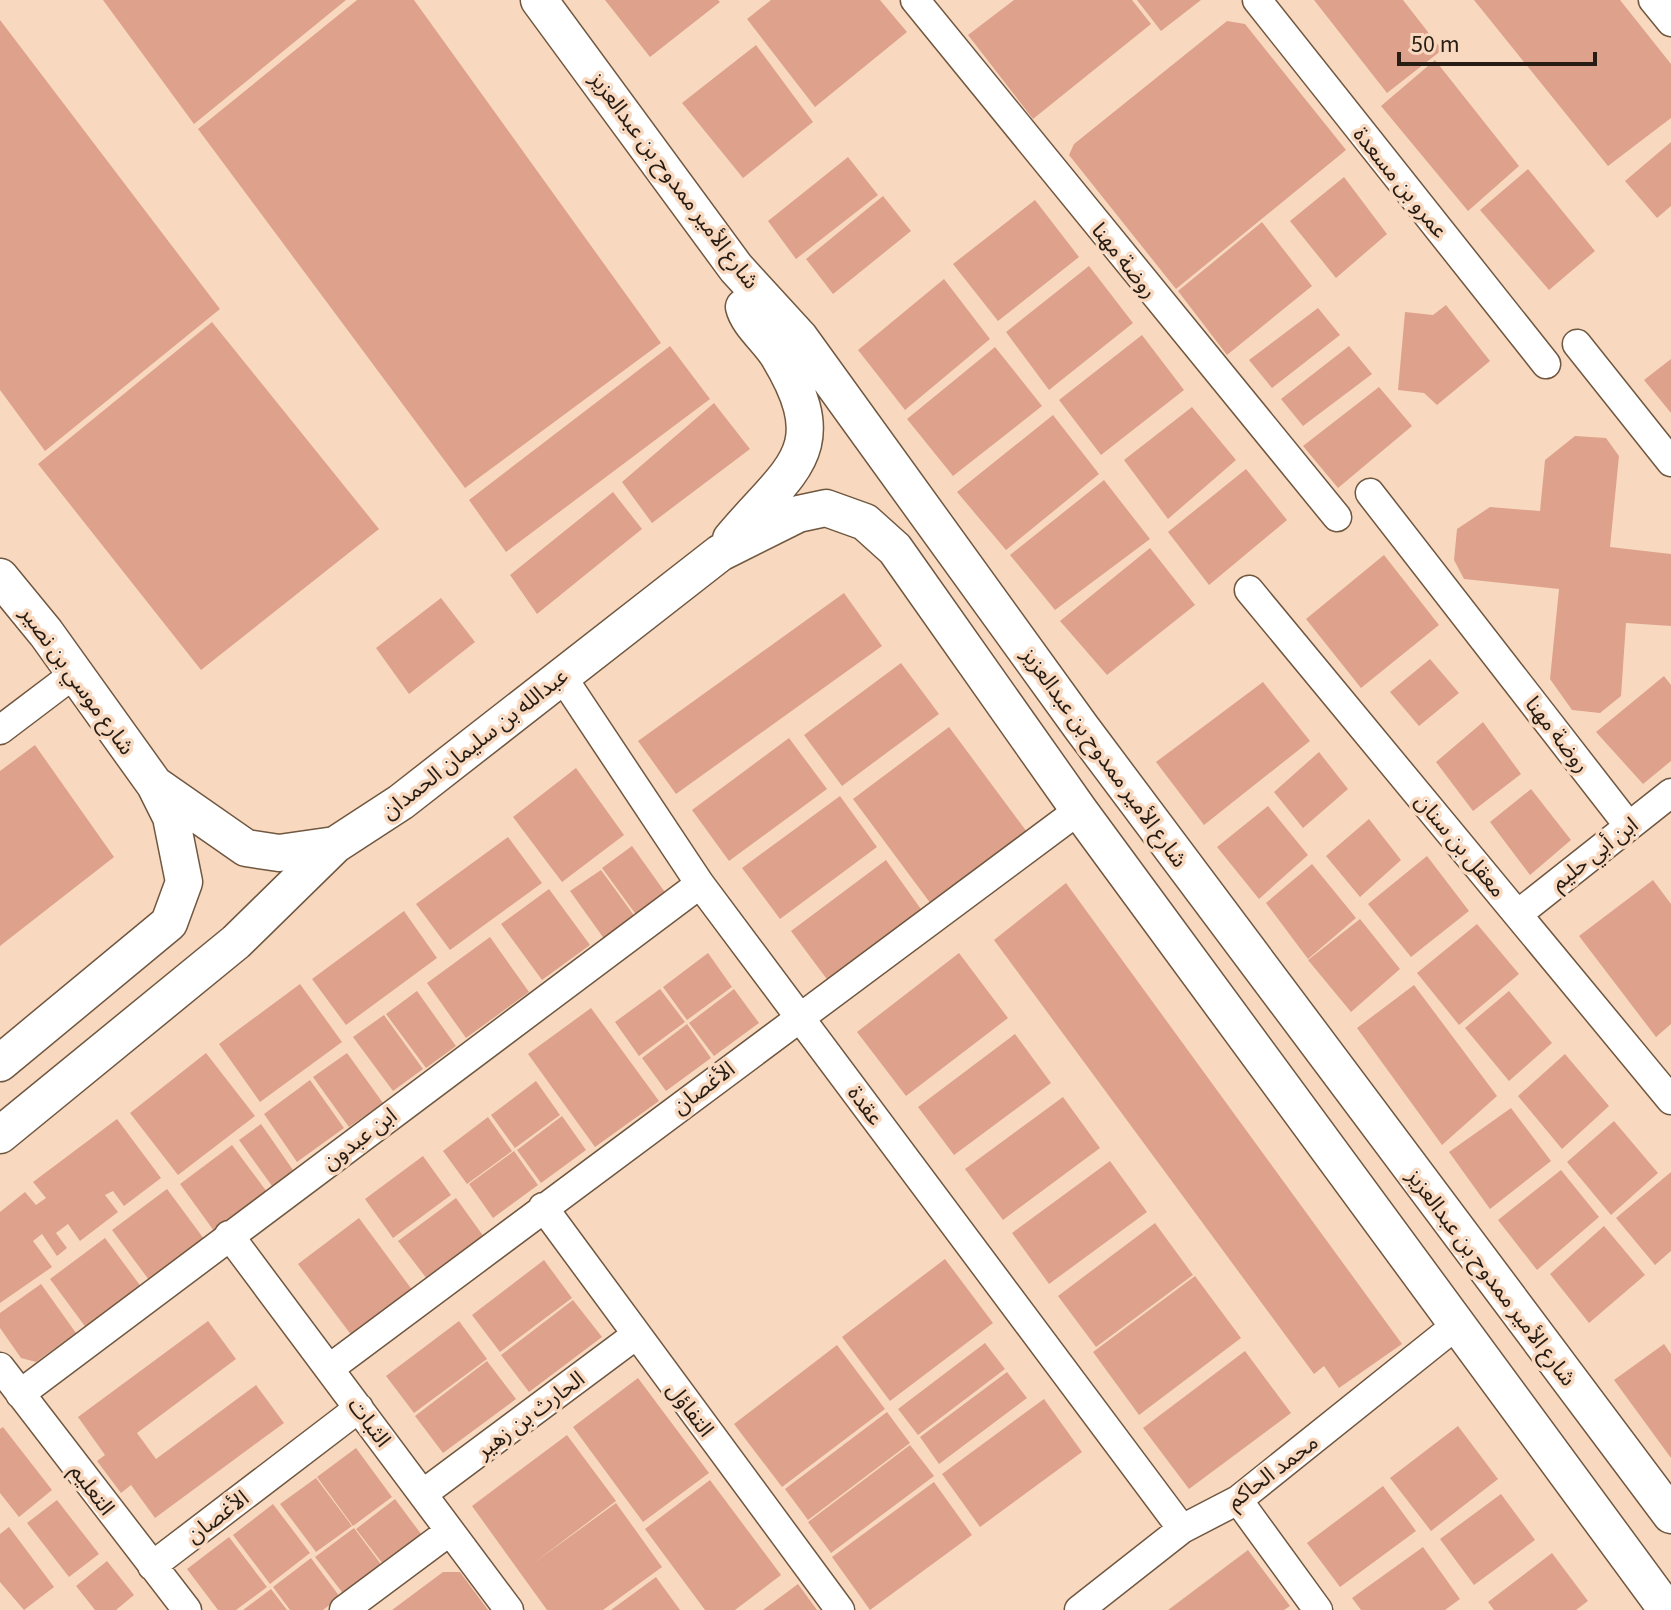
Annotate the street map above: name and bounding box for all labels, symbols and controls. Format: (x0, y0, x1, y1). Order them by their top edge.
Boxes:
scale bar (1399, 16, 1595, 66)
text: 50 m (1411, 27, 1460, 62)
street label: شارع الأمير ممدوح بن عبدالعزيز (581, 64, 767, 296)
street label: عمرو بن مسعدة (1345, 120, 1455, 245)
street label: روضة مهنا (1084, 216, 1165, 305)
street label: شارع موسي بن نصير (12, 599, 142, 762)
street label: شارع الأمير ممدوح بن عبدالعزيز (1013, 640, 1195, 874)
street label: عبدالله بن سليمان الحمدان (374, 660, 575, 827)
street label: روضة مهنا (1517, 689, 1597, 780)
street label: معقل بن سنان (1407, 787, 1513, 905)
street label: ابن أبي حليم (1544, 809, 1645, 898)
street label: الأغصان (665, 1054, 742, 1122)
street label: عقدة (840, 1079, 891, 1132)
street label: ابن عبدون (315, 1100, 404, 1178)
street label: شارع الأمير ممدوح بن عبدالعزيز (1398, 1161, 1584, 1393)
street label: الحارث بن زهير (469, 1363, 592, 1467)
street label: التفاؤل (659, 1375, 722, 1444)
street label: الثبات (340, 1391, 399, 1454)
street label: محمد الحاكم (1220, 1427, 1325, 1517)
street label: التعليم (62, 1457, 122, 1522)
street label: الأغصان (179, 1483, 256, 1551)

